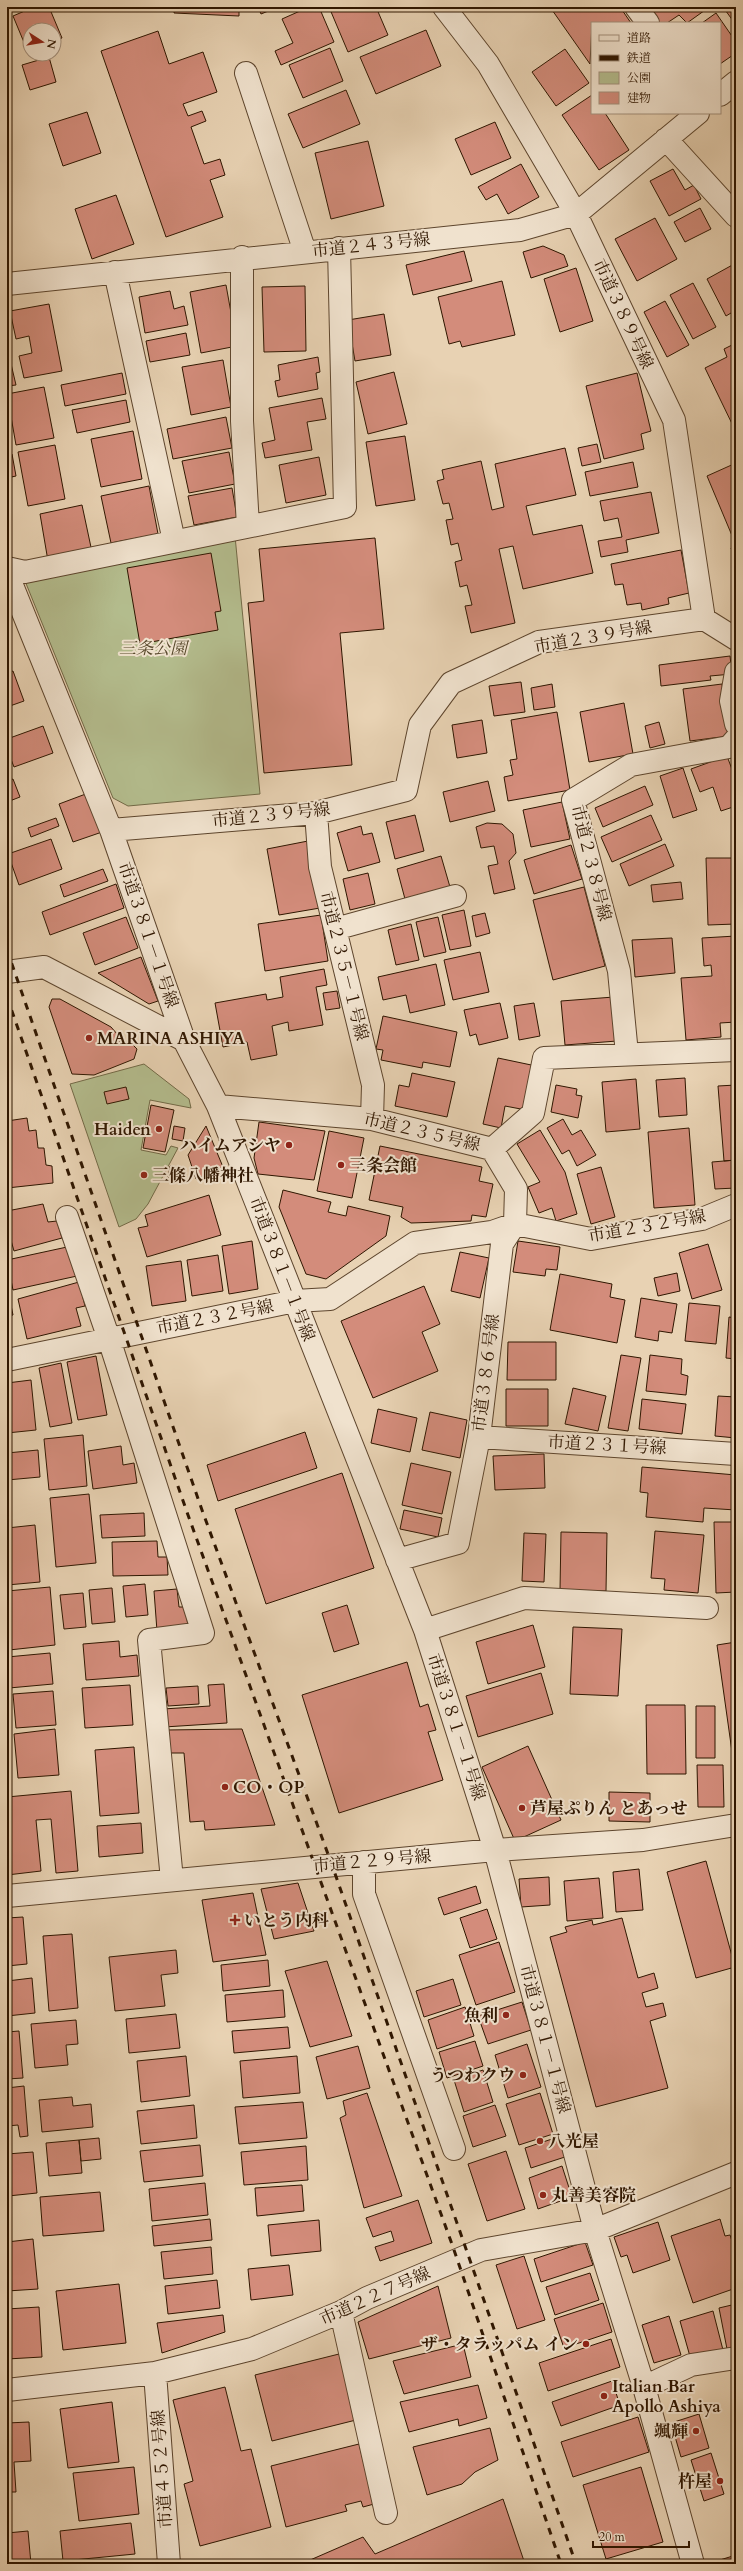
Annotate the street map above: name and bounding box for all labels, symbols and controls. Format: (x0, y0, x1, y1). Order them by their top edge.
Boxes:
north arrow (22, 22, 62, 62)
legend (591, 22, 721, 114)
text: 道路 (627, 30, 651, 46)
text: N (43, 38, 60, 51)
text: 鉄道 (626, 50, 651, 66)
text: 公園 (627, 70, 651, 86)
text: 建物 (627, 90, 651, 106)
street label: 市道２４３号線 (311, 227, 431, 263)
street label: 市道３８９号線 (587, 255, 659, 373)
street label: 市道２３９号線 (532, 615, 654, 659)
park label: 三条公園 (119, 637, 190, 660)
street label: 市道２３９号線 (211, 797, 331, 833)
street label: 市道２３８号線 (565, 802, 617, 924)
street label: 市道３８１－１号線 (112, 859, 184, 1011)
street label: 市道２３５－１号線 (314, 889, 374, 1043)
place label: MARINA ASHIYA (97, 1027, 245, 1050)
marker: MARINA ASHIYA (84, 1033, 94, 1043)
street label: 市道２３５号線 (361, 1107, 483, 1157)
place label: Haiden (94, 1118, 151, 1141)
marker: Haiden (154, 1124, 164, 1134)
place label: ハイムアシヤ (180, 1134, 281, 1157)
marker: ハイムアシヤ (284, 1140, 294, 1150)
place label: 三条会館 (349, 1154, 417, 1177)
marker: 三条会館 (336, 1160, 346, 1170)
place label: 三條八幡神社 (152, 1164, 254, 1187)
marker: 三條八幡神社 (139, 1170, 149, 1180)
street label: 市道３８１－１号線 (244, 1193, 320, 1345)
street label: 市道２３２号線 (586, 1204, 708, 1248)
street label: 市道２３２号線 (154, 1294, 276, 1340)
street label: 市道３８６号線 (467, 1313, 505, 1433)
street label: 市道２３１号線 (547, 1430, 667, 1460)
street label: 市道３８１－１号線 (421, 1651, 491, 1803)
place label: CO・OP (233, 1776, 305, 1799)
marker: CO・OP (220, 1782, 230, 1792)
place label: 芦屋ぷりん とあっせ (530, 1797, 687, 1820)
marker: 芦屋ぷりん とあっせ (517, 1803, 527, 1813)
street label: 市道２２９号線 (312, 1844, 432, 1878)
place label: いとう内科 (244, 1909, 329, 1932)
marker: いとう内科 (229, 1914, 241, 1926)
street label: 市道３８１－１号線 (514, 1962, 576, 2116)
place label: 魚利 (464, 2004, 498, 2027)
marker: 魚利 (501, 2010, 511, 2020)
place label: うつわクウ (430, 2064, 515, 2087)
marker: うつわクウ (518, 2070, 528, 2080)
place label: 八光屋 (548, 2130, 599, 2153)
marker: 八光屋 (535, 2136, 545, 2146)
place label: 丸善美容院 (551, 2184, 636, 2207)
marker: 丸善美容院 (538, 2190, 548, 2200)
street label: 市道２２７号線 (316, 2261, 434, 2331)
place label: ザ・タラッパム イン (421, 2333, 578, 2356)
marker: ザ・タラッパム イン (581, 2339, 591, 2349)
place label: Italian Bar Apollo Ashiya (612, 2375, 721, 2418)
marker: Italian Bar Apollo Ashiya (599, 2391, 609, 2401)
street label: 市道４５２号線 (146, 2409, 178, 2529)
place label: 颯輝 (654, 2420, 688, 2443)
marker: 颯輝 (691, 2426, 701, 2436)
place label: 杵屋 (678, 2470, 712, 2493)
marker: 杵屋 (715, 2476, 725, 2486)
scale bar (593, 2523, 689, 2549)
text: 20 m (599, 2529, 626, 2545)

